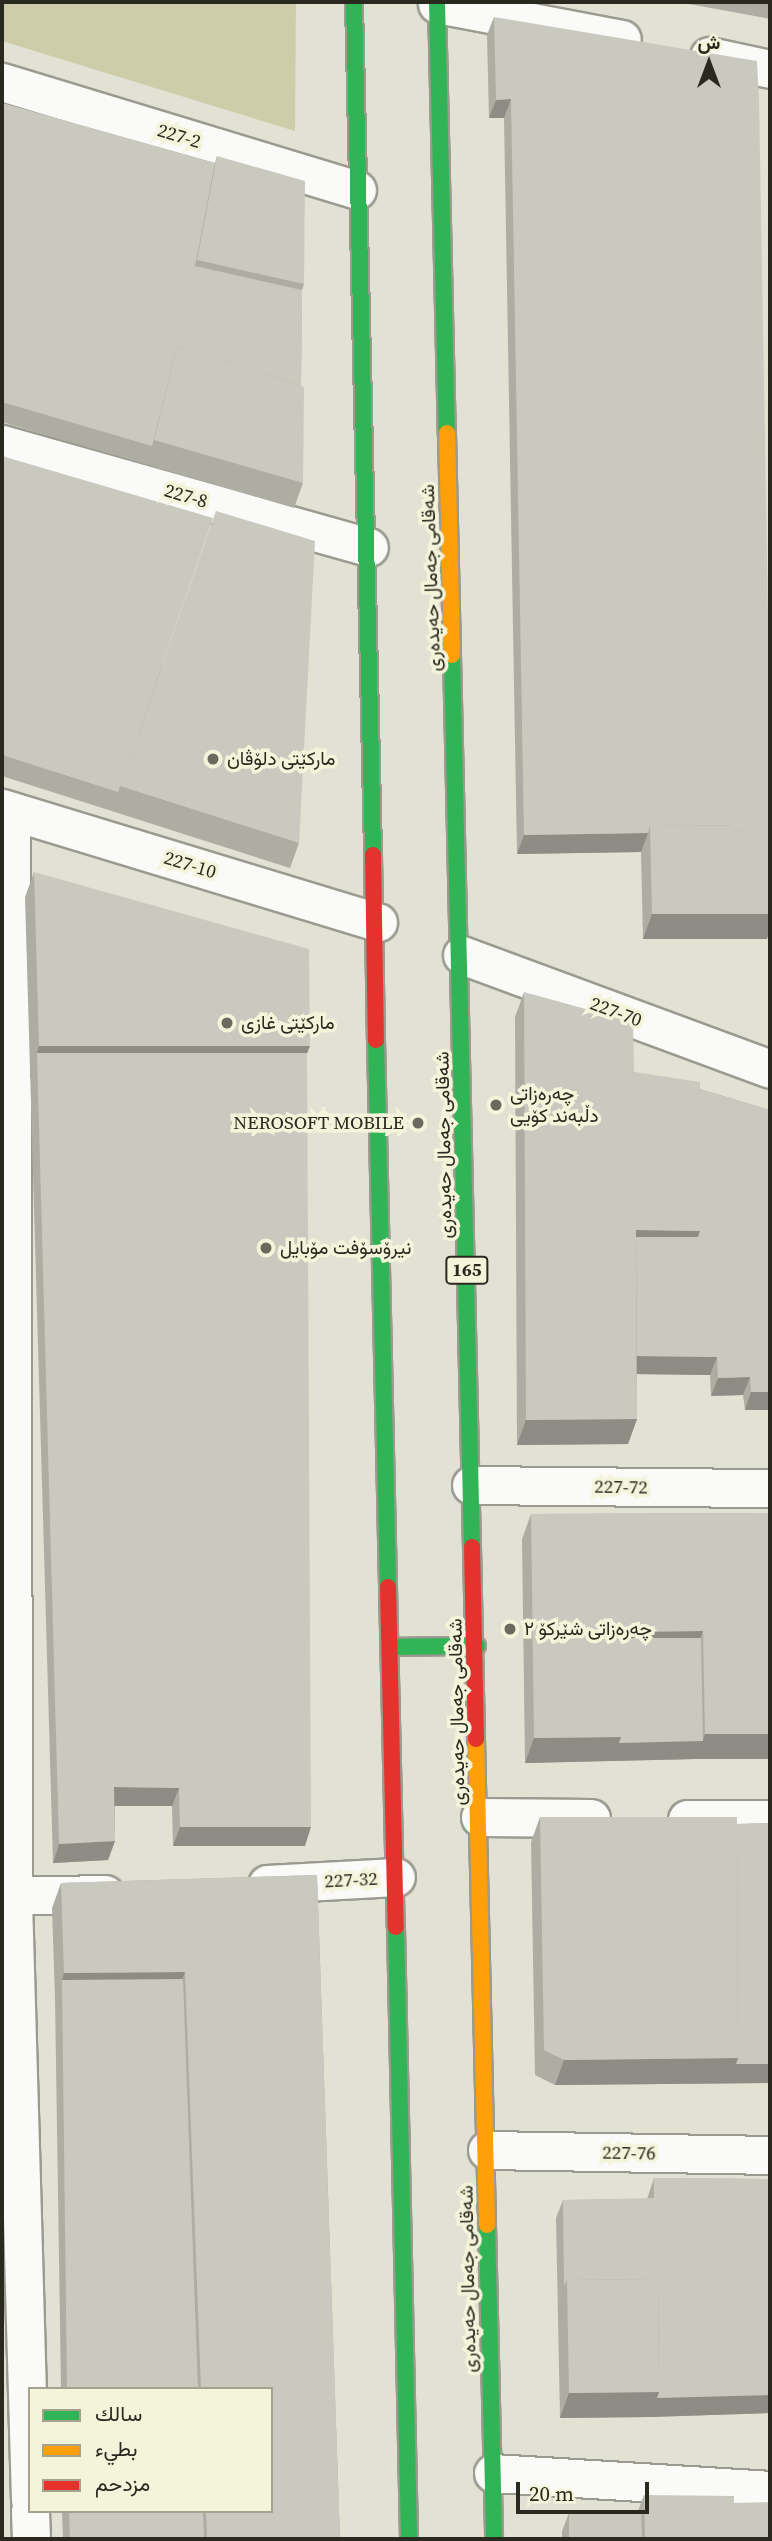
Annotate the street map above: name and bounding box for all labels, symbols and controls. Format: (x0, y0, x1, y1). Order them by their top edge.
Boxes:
north arrow (674, 28, 744, 98)
text: ش (698, 29, 720, 55)
street label: 227-2 (155, 119, 203, 153)
street label: 227-8 (162, 479, 210, 513)
street label: شەقامی جەمال حەیدەری (416, 484, 446, 672)
place label: ماركێتی دلۆڤان (227, 748, 335, 770)
marker: ماركێتی دلۆڤان (205, 751, 221, 767)
street label: 227-10 (161, 846, 219, 884)
street label: 227-70 (587, 992, 645, 1032)
place label: ماركێتی غازی (241, 1012, 335, 1034)
marker: ماركێتی غازی (219, 1015, 235, 1031)
street label: شەقامی جەمال حەیدەری (431, 1051, 457, 1239)
place label: چەرەزاتی دڵبەند کۆیی (510, 1083, 599, 1127)
marker: چەرەزاتی دڵبەند کۆیی (488, 1097, 504, 1113)
place label: NEROSOFT MOBILE (233, 1112, 404, 1134)
marker: NEROSOFT MOBILE (410, 1115, 426, 1131)
place label: نیرۆسۆفت مۆبایل (280, 1237, 411, 1259)
marker: نیرۆسۆفت مۆبایل (258, 1240, 274, 1256)
road number: 165 (444, 1255, 490, 1284)
street label: 227-72 (594, 1475, 648, 1499)
street label: شەقامی جەمال حەیدەری (444, 1618, 470, 1806)
place label: چەرەزاتی شێرکۆ ٢ (524, 1618, 652, 1640)
marker: چەرەزاتی شێرکۆ ٢ (502, 1621, 518, 1637)
street label: 227-32 (324, 1867, 378, 1893)
street label: 227-76 (602, 2141, 656, 2165)
street label: شەقامی جەمال حەیدەری (455, 2185, 481, 2373)
legend (28, 2387, 273, 2513)
text: سالك (95, 2399, 142, 2428)
text: بطيء (95, 2434, 138, 2463)
scale bar (520, 2468, 653, 2512)
text: مزدحم (95, 2469, 150, 2498)
text: 20 m (529, 2479, 574, 2508)

